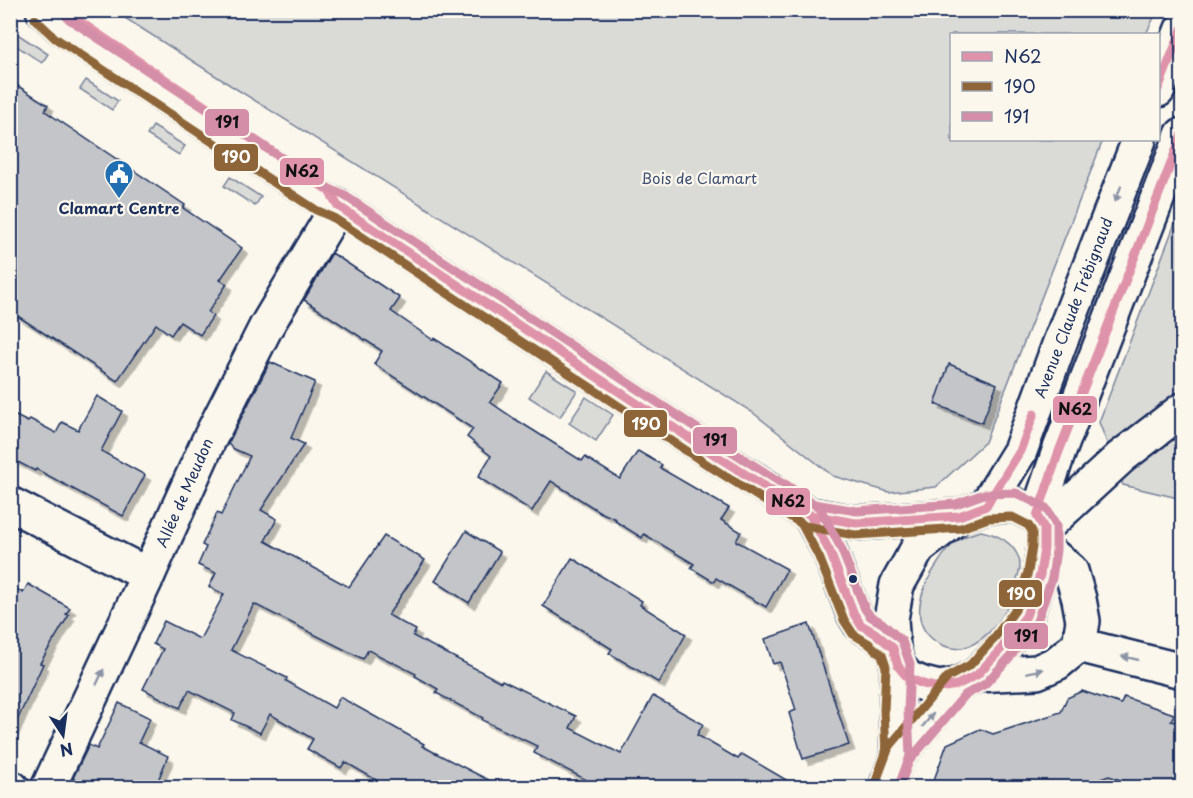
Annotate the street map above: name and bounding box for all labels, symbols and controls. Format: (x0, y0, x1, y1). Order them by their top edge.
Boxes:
legend (950, 33, 1160, 141)
text: N62 (1004, 42, 1042, 69)
text: 190 (1004, 72, 1036, 99)
text: 191 (1004, 102, 1029, 129)
line badge: 191 (204, 108, 250, 137)
text: 191 (215, 109, 239, 133)
line badge: 190 (213, 143, 259, 172)
text: 190 (221, 144, 251, 168)
line badge: N62 (279, 157, 325, 186)
public building icon: Clamart Centre (103, 158, 135, 200)
text: N62 (285, 158, 319, 182)
park label: Bois de Clamart (641, 166, 757, 189)
one-way arrow (1113, 185, 1122, 203)
place label: Clamart Centre (59, 196, 180, 219)
street label: Avenue Claude Trébignaud (1028, 214, 1118, 401)
line badge: N62 (1052, 395, 1098, 424)
text: N62 (1058, 396, 1092, 420)
line badge: 190 (623, 409, 668, 438)
text: 190 (631, 411, 661, 435)
line badge: 191 (692, 426, 738, 455)
text: 191 (703, 427, 727, 451)
street label: Allée de Meudon (149, 434, 218, 551)
line badge: N62 (765, 487, 811, 516)
text: N62 (771, 488, 805, 512)
unlabelled marker (847, 573, 859, 585)
line badge: 190 (998, 579, 1043, 608)
text: 190 (1006, 581, 1036, 605)
line badge: 191 (1003, 622, 1049, 650)
text: 191 (1014, 623, 1038, 647)
one-way arrow (1121, 653, 1140, 663)
one-way arrow (1026, 666, 1045, 675)
one-way arrow (95, 669, 104, 686)
north arrow (33, 705, 93, 765)
one-way arrow (921, 713, 934, 728)
text: N (58, 737, 75, 764)

